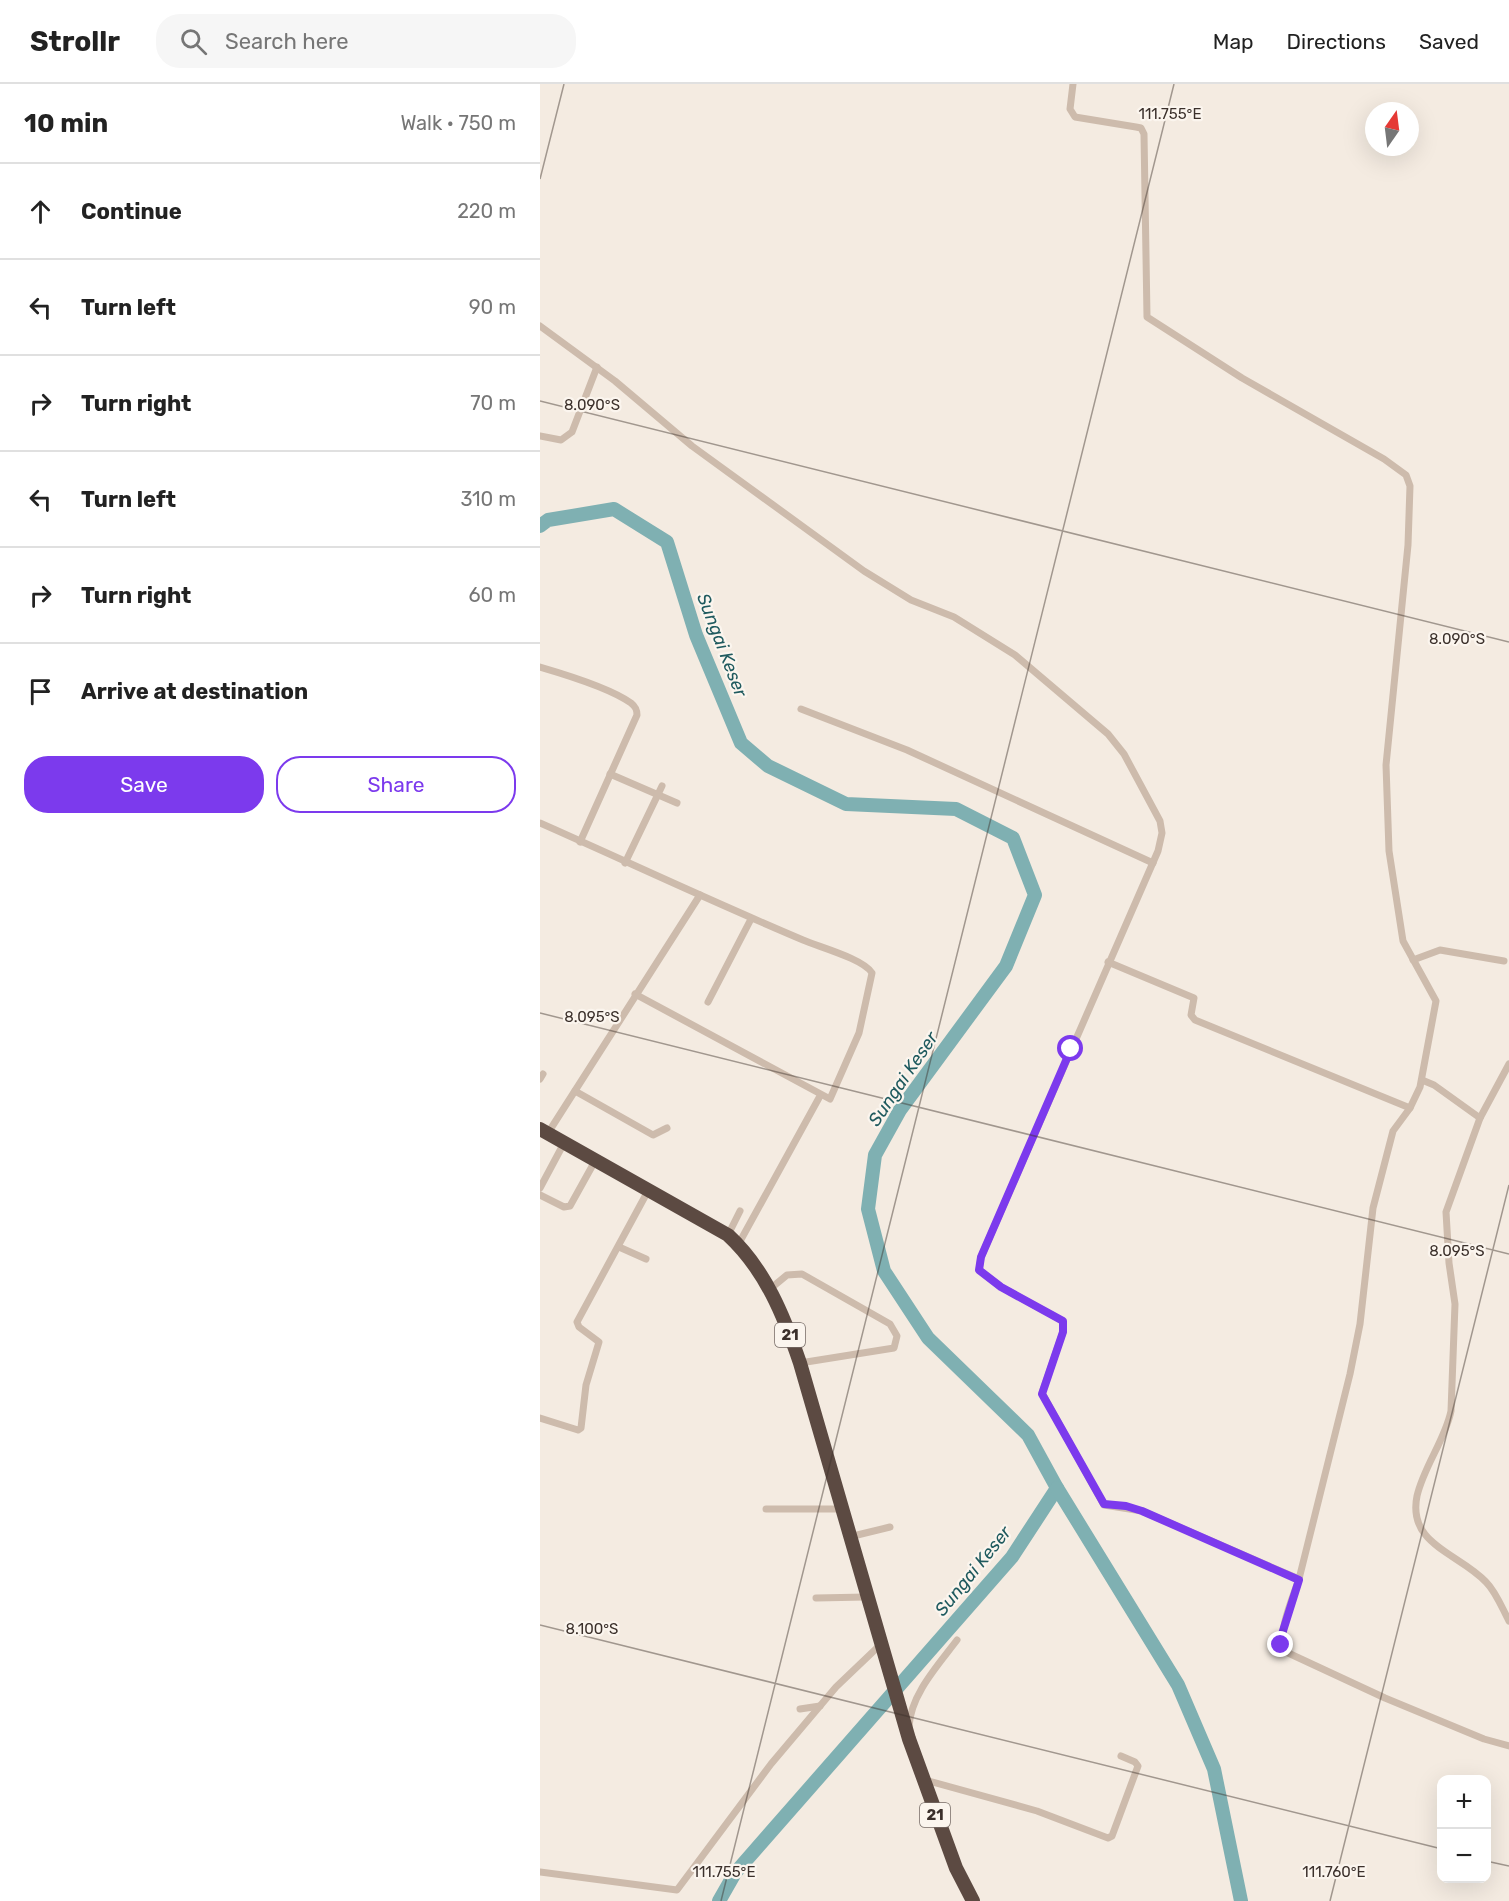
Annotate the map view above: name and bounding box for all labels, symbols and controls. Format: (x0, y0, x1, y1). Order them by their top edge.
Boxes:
search box (156, 14, 576, 68)
text: Strollr (30, 25, 120, 58)
icon: search (177, 25, 210, 58)
text: Search here (225, 28, 348, 55)
text: Map (1213, 29, 1254, 54)
text: Directions (1287, 29, 1386, 54)
text: Saved (1419, 29, 1479, 54)
north arrow (1365, 102, 1419, 156)
text: 111.755°E (1138, 105, 1202, 123)
text: 10 min (24, 108, 108, 139)
text: Walk · 750 m (400, 111, 516, 135)
icon: ahead (24, 195, 57, 228)
text: Continue (81, 198, 182, 225)
text: 220 m (457, 199, 516, 223)
icon: left (24, 291, 57, 324)
text: Turn left (81, 294, 176, 321)
text: 90 m (469, 295, 516, 319)
icon: right (24, 387, 57, 420)
text: Turn right (81, 390, 191, 417)
text: 70 m (470, 391, 516, 415)
text: 8.090°S (564, 396, 620, 414)
icon: left (24, 483, 57, 516)
text: Turn left (81, 486, 176, 513)
text: 310 m (460, 487, 516, 511)
icon: right (24, 579, 57, 612)
text: Turn right (81, 582, 191, 609)
text: 60 m (469, 583, 516, 607)
water label: Sungai Keser (692, 590, 752, 701)
text: 8.090°S (1429, 630, 1485, 648)
icon: arrive (24, 675, 57, 708)
text: Arrive at destination (81, 678, 308, 705)
button: Save (24, 756, 264, 813)
button: Share (276, 756, 516, 813)
text: 8.095°S (564, 1008, 620, 1026)
water label: Sungai Keser (863, 1027, 943, 1130)
route start (1057, 1035, 1083, 1061)
text: 8.095°S (1429, 1242, 1485, 1260)
road number: 21 (775, 1323, 805, 1347)
water label: Sungai Keser (930, 1521, 1017, 1620)
text: 8.100°S (566, 1620, 618, 1638)
route end (1267, 1631, 1293, 1657)
map controls (1437, 1775, 1491, 1883)
button: + (1437, 1775, 1491, 1829)
road number: 21 (920, 1803, 950, 1827)
button: − (1437, 1829, 1491, 1883)
text: 111.755°E (692, 1863, 756, 1881)
text: 111.760°E (1302, 1863, 1366, 1881)

